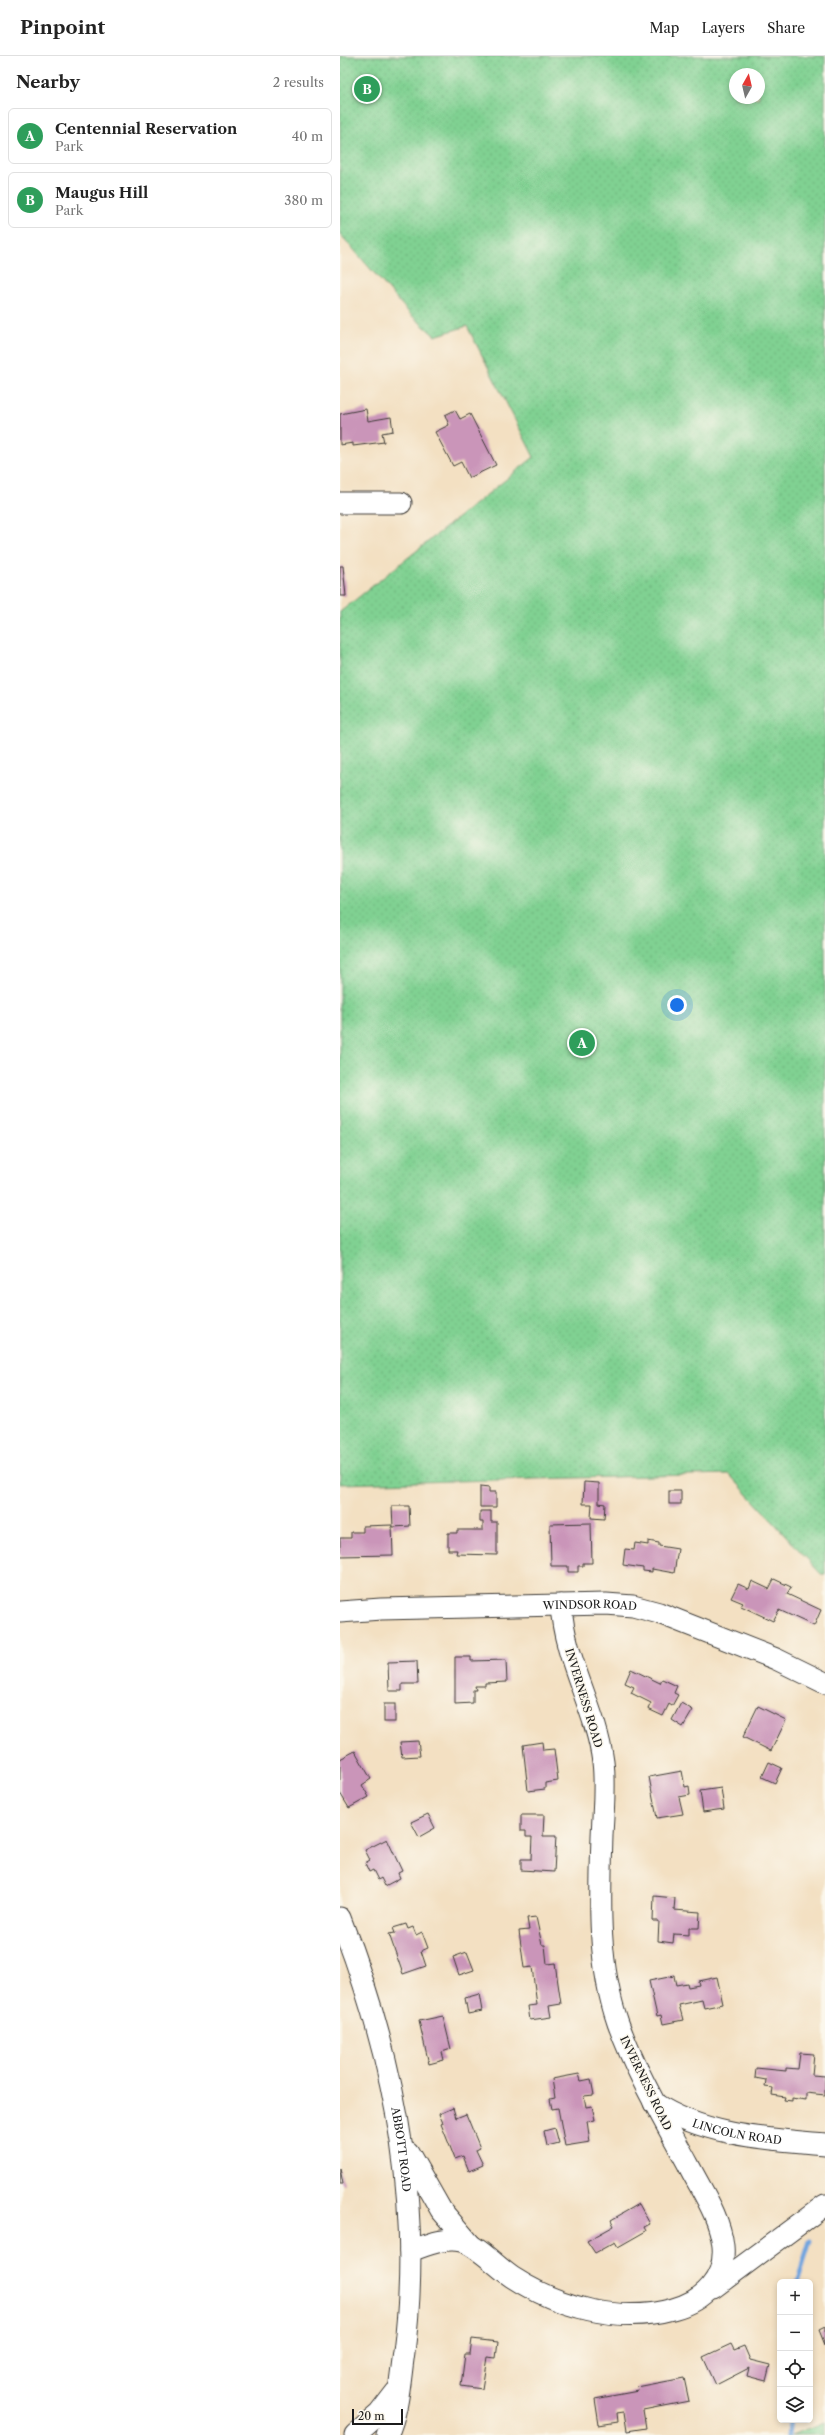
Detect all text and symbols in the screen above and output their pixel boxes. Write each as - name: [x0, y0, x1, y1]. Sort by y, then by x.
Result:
- text: Pinpoint: [20, 16, 105, 39]
- text: Map: [649, 19, 679, 37]
- text: Layers: [701, 19, 745, 37]
- text: Share: [767, 19, 805, 37]
- north arrow: [729, 68, 765, 104]
- text: Nearby: [16, 72, 80, 92]
- text: 2 results: [273, 74, 324, 90]
- pin: B: [354, 74, 380, 104]
- text: Centennial Reservation: [55, 119, 237, 138]
- text: A: [25, 128, 35, 144]
- text: 40 m: [292, 128, 323, 144]
- text: Park: [55, 138, 83, 154]
- text: Maugus Hill: [55, 183, 148, 202]
- text: B: [25, 192, 35, 208]
- text: 380 m: [284, 192, 323, 208]
- text: Park: [55, 202, 83, 218]
- your location: [667, 995, 687, 1015]
- pin: A: [569, 1028, 595, 1058]
- street label: WINDSOR ROAD: [542, 1597, 637, 1613]
- street label: INVERNESS ROAD: [562, 1647, 606, 1750]
- street label: INVERNESS ROAD: [617, 2033, 675, 2133]
- street label: ABBOTT ROAD: [388, 2105, 414, 2193]
- street label: LINCOLN ROAD: [691, 2116, 783, 2147]
- map controls: [777, 2279, 813, 2423]
- button: +: [777, 2279, 813, 2315]
- button: −: [777, 2315, 813, 2351]
- button: locate: [777, 2351, 813, 2387]
- button: layers: [777, 2387, 813, 2423]
- scale bar: [352, 2407, 403, 2426]
- text: 20 m: [358, 2409, 384, 2423]

